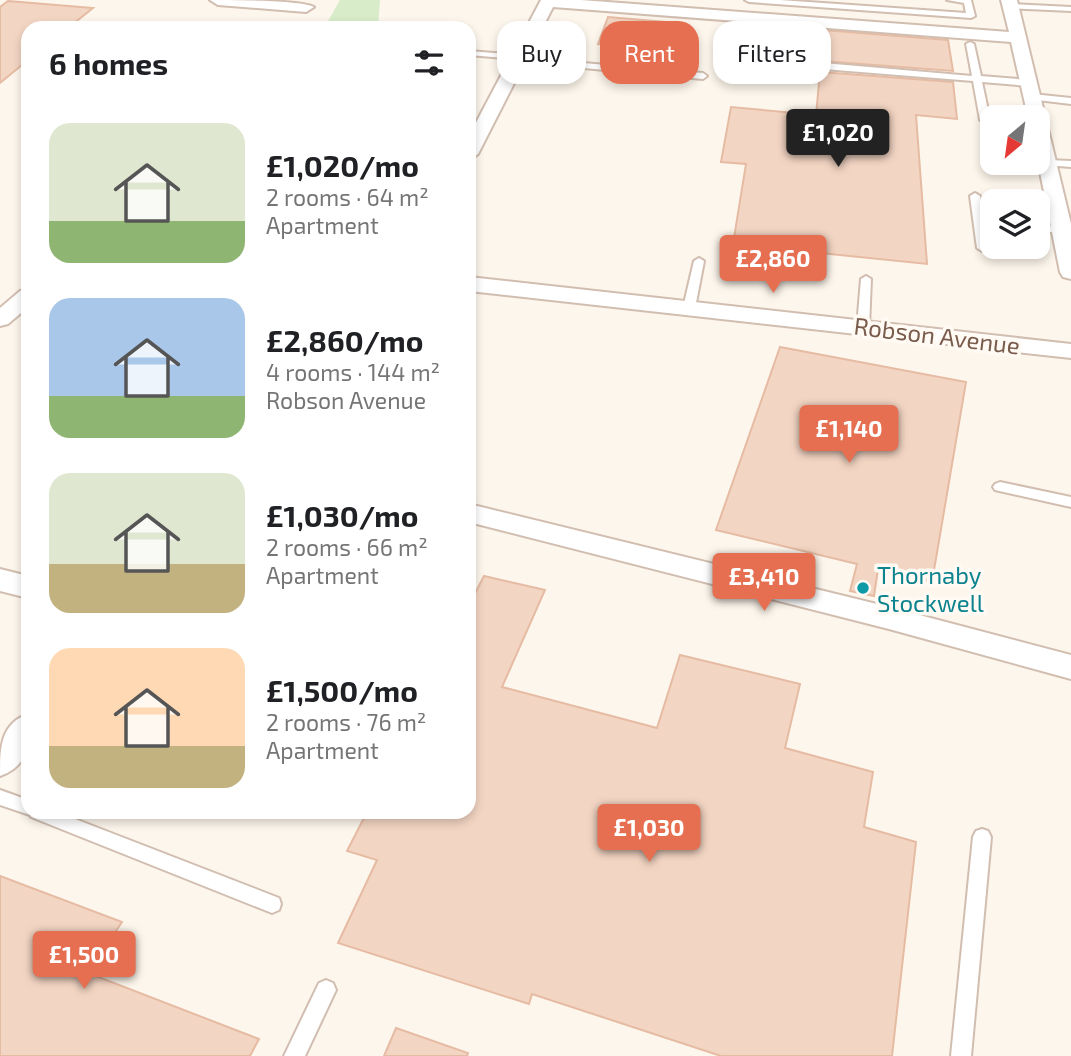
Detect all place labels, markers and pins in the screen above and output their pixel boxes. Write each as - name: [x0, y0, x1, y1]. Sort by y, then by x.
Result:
- pin: £1,020: [781, 110, 895, 169]
- pin: £2,860: [716, 236, 830, 295]
- pin: £1,140: [792, 406, 906, 465]
- pin: £3,410: [707, 554, 821, 613]
- place label: Thornaby Stockwell: [877, 560, 984, 617]
- marker: Thornaby Stockwell: [855, 580, 871, 596]
- pin: £1,030: [592, 804, 706, 864]
- pin: £1,500: [27, 932, 141, 991]

